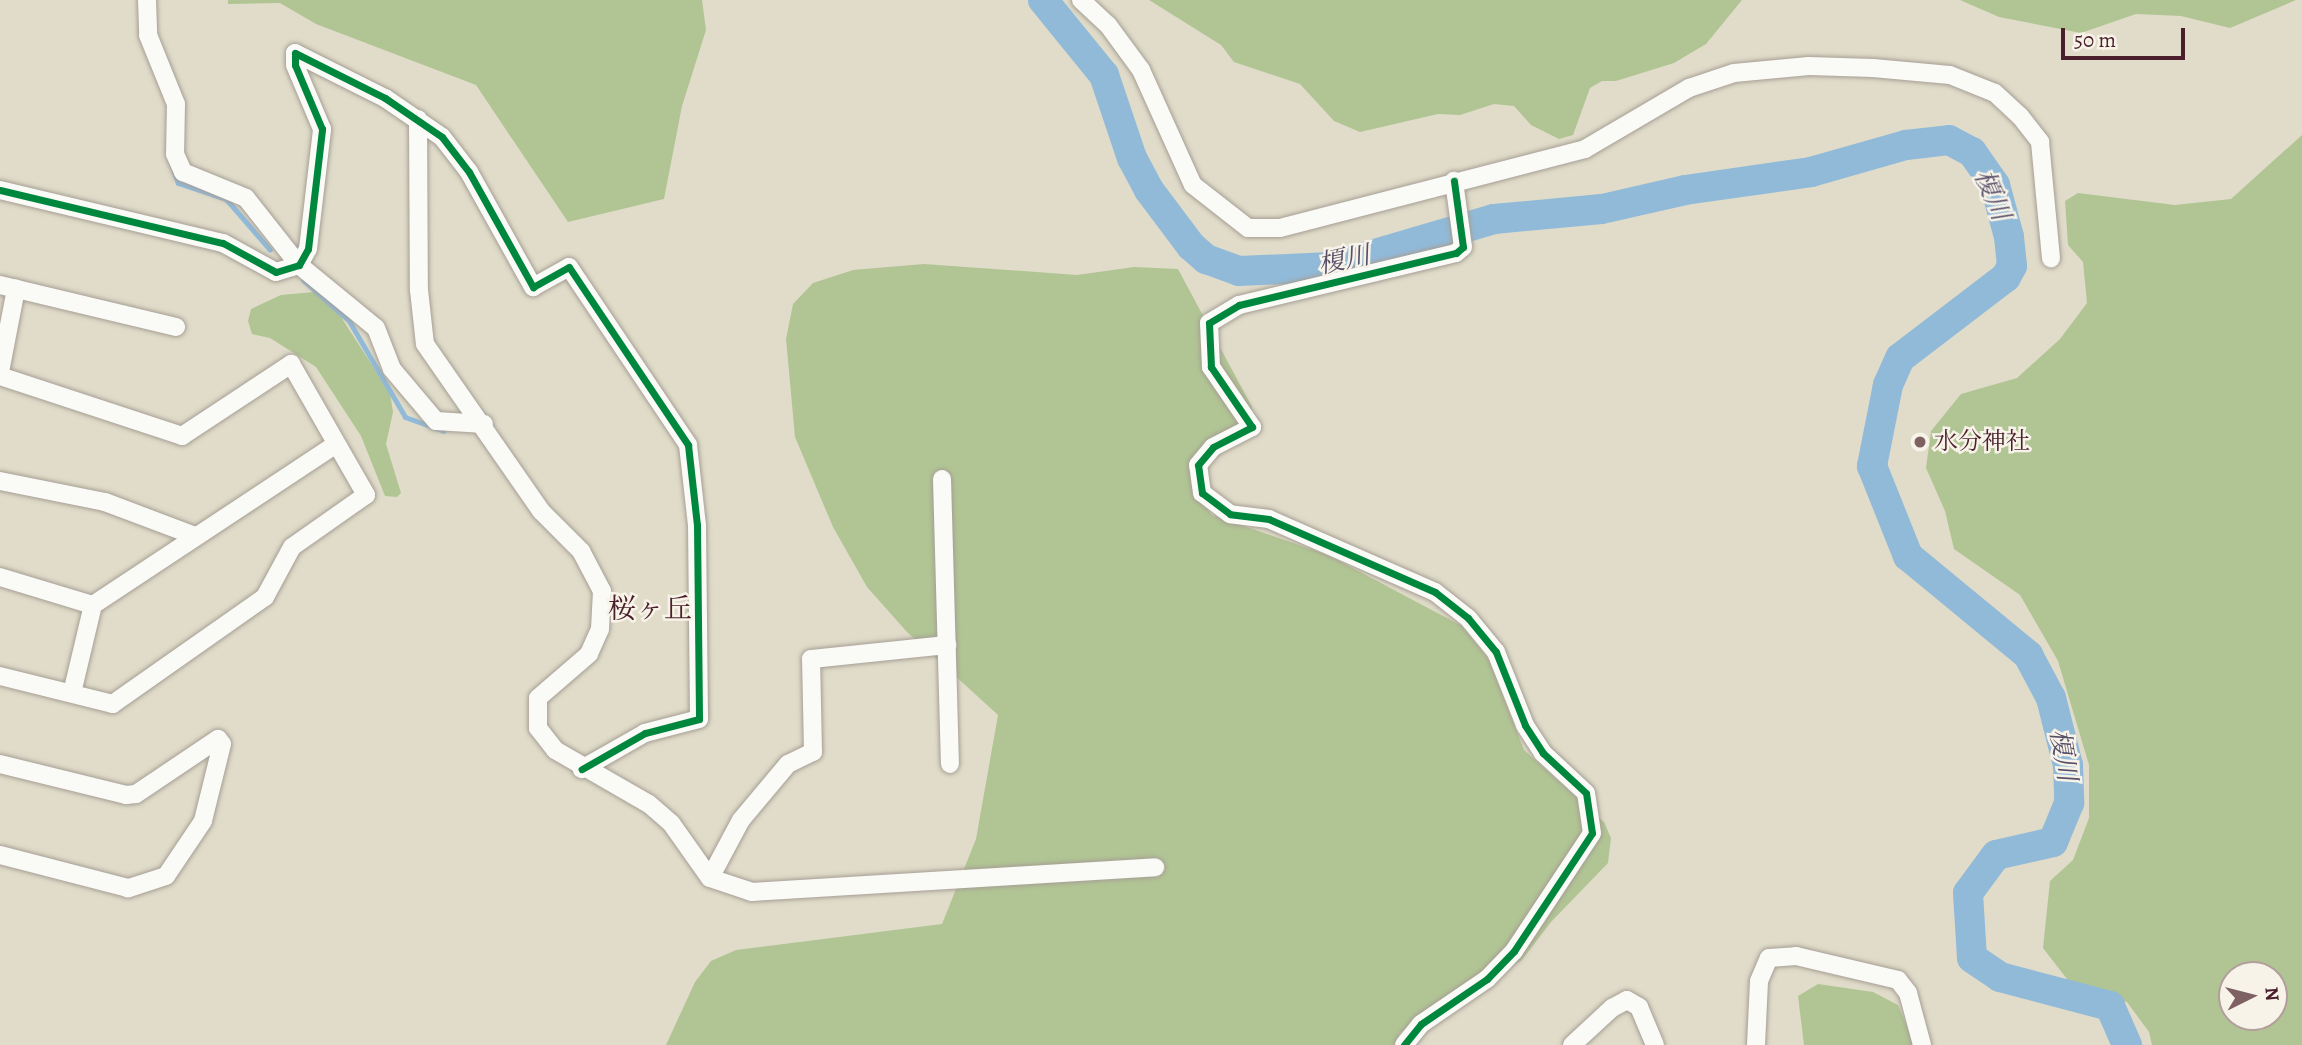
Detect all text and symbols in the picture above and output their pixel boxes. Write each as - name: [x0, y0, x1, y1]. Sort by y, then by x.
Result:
- scale bar: [2064, 14, 2188, 58]
- text: 50 m: [2074, 26, 2116, 54]
- water label: 榎川: [1967, 165, 2017, 225]
- water label: 榎川: [1315, 239, 1373, 281]
- place label: 水分神社: [1934, 428, 2030, 456]
- marker: 水分神社: [1912, 434, 1928, 450]
- district label: 桜ヶ丘: [608, 592, 692, 626]
- water label: 榎川: [2043, 727, 2083, 783]
- north arrow: [2218, 961, 2288, 1031]
- text: N: [2258, 986, 2286, 1002]

